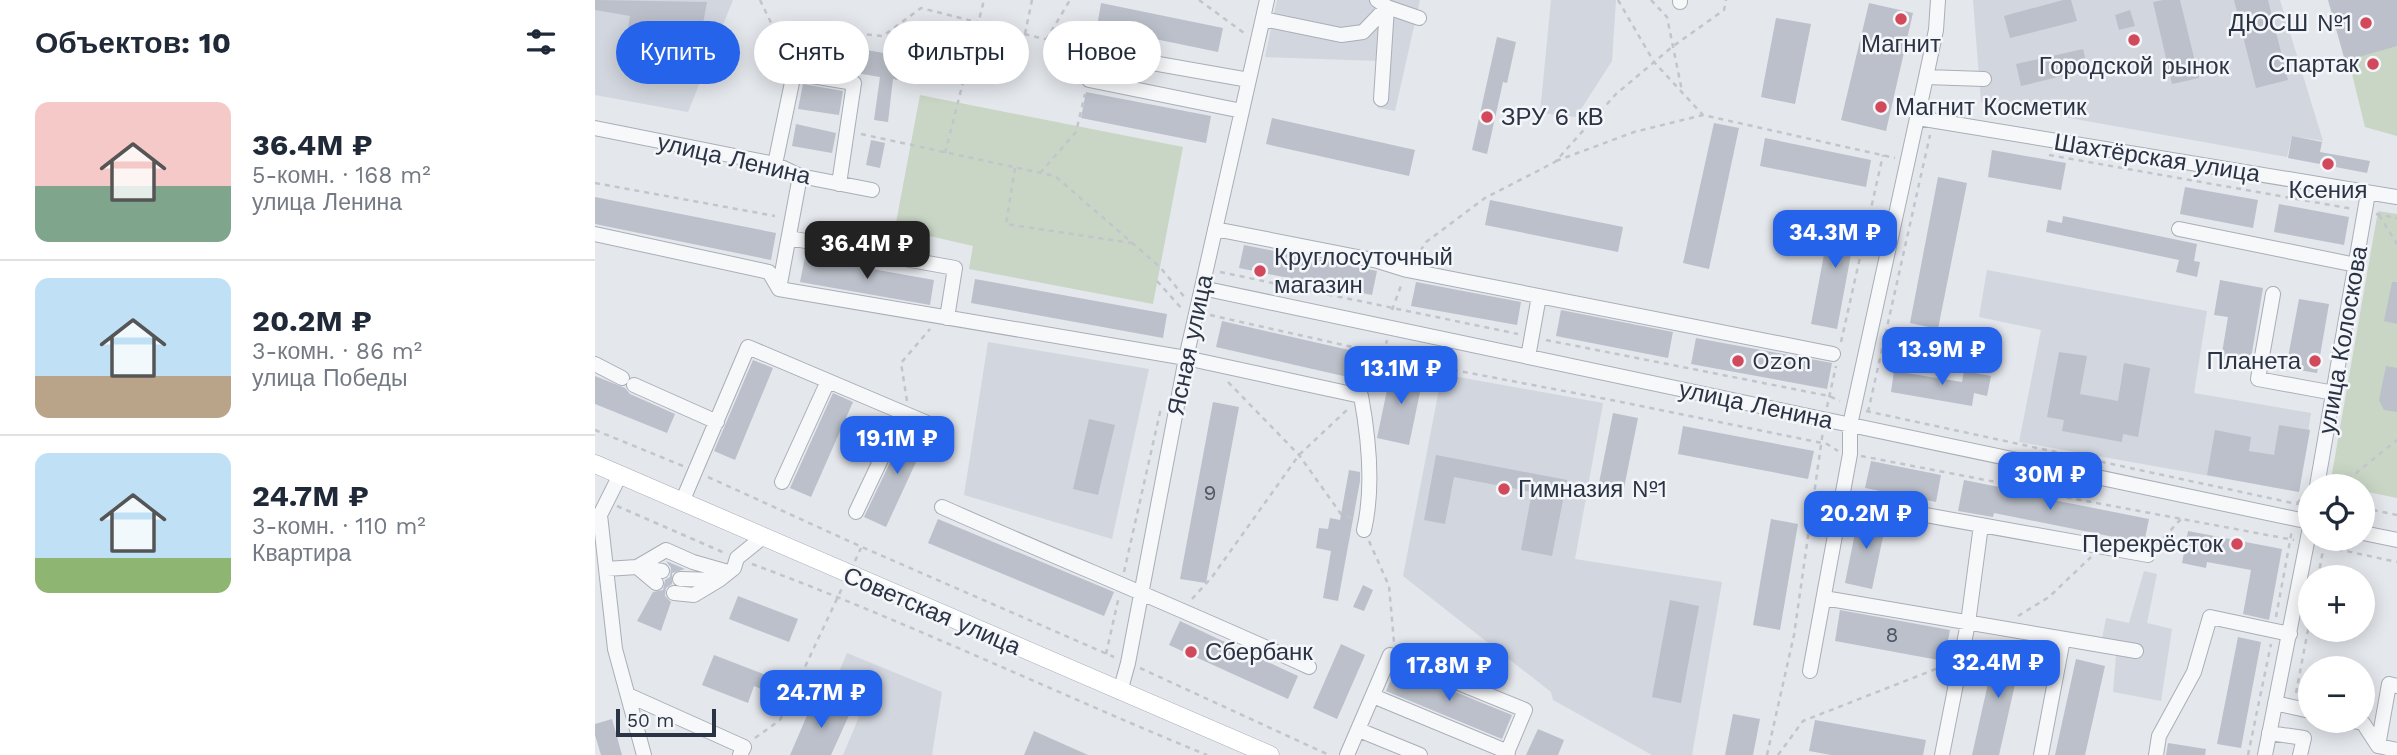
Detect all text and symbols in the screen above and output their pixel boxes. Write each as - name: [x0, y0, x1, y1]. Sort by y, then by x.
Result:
- place label: ДЮСШ №1: [2229, 9, 2352, 37]
- marker: Магнит: [1893, 11, 1909, 27]
- marker: ДЮСШ №1: [2358, 15, 2374, 31]
- chip: Купить: [616, 21, 740, 84]
- chip: Снять: [754, 21, 869, 84]
- chip: Фильтры: [883, 21, 1029, 84]
- chip: Новое: [1043, 21, 1161, 84]
- icon: filters: [522, 23, 560, 61]
- text: Объектов: 10: [35, 25, 231, 60]
- place label: Магнит: [1861, 30, 1941, 58]
- marker: Городской рынок: [2126, 32, 2142, 48]
- place label: Спартак: [2268, 50, 2359, 78]
- place label: Городской рынок: [2039, 52, 2230, 80]
- marker: Спартак: [2365, 56, 2381, 72]
- place label: Магнит Косметик: [1895, 93, 2087, 121]
- marker: Магнит Косметик: [1873, 99, 1889, 115]
- place label: ЗРУ 6 кВ: [1501, 103, 1604, 131]
- marker: ЗРУ 6 кВ: [1479, 109, 1495, 125]
- text: 36.4M ₽: [252, 127, 373, 162]
- street label: улица Ленина: [655, 128, 814, 190]
- street label: Шахтёрская улица: [2052, 128, 2263, 188]
- icon: home: [91, 130, 175, 214]
- marker: Ксения: [2320, 156, 2336, 172]
- text: 5-комн. · 168 m²: [252, 162, 431, 189]
- place label: Ксения: [2289, 176, 2367, 204]
- text: улица Ленина: [252, 189, 402, 216]
- pin: 34.3M ₽: [1770, 210, 1900, 270]
- text: 34.3M ₽: [1789, 219, 1881, 246]
- pin: 36.4M ₽: [802, 222, 932, 281]
- text: 36.4M ₽: [821, 230, 913, 257]
- place label: Круглосуточный магазин: [1274, 243, 1453, 299]
- street label: улица Колоскова: [2313, 243, 2373, 436]
- marker: Круглосуточный магазин: [1252, 263, 1268, 279]
- street label: Ясная улица: [1161, 271, 1219, 418]
- text: 20.2M ₽: [252, 303, 372, 338]
- icon: home: [91, 306, 175, 390]
- pin: 13.9M ₽: [1877, 328, 2007, 387]
- text: 13.9M ₽: [1898, 336, 1986, 363]
- text: 3-комн. · 86 m²: [252, 338, 422, 365]
- pin: 13.1M ₽: [1336, 346, 1466, 406]
- place label: Ozon: [1752, 347, 1812, 375]
- place label: Планета: [2207, 347, 2302, 375]
- marker: Ozon: [1730, 353, 1746, 369]
- marker: Планета: [2307, 353, 2323, 369]
- text: 13.1M ₽: [1360, 355, 1442, 382]
- text: улица Победы: [252, 365, 408, 392]
- street label: улица Ленина: [1677, 375, 1836, 435]
- pin: 19.1M ₽: [832, 416, 962, 476]
- text: 19.1M ₽: [856, 425, 938, 452]
- pin: 30M ₽: [2001, 452, 2099, 512]
- text: 30M ₽: [2014, 461, 2086, 488]
- map controls: [2298, 474, 2375, 733]
- button: locate: [2298, 474, 2375, 551]
- place label: Гимназия №1: [1518, 475, 1667, 503]
- text: 24.7M ₽: [252, 478, 369, 513]
- house number: 9: [1204, 480, 1216, 505]
- icon: home: [91, 481, 175, 565]
- marker: Гимназия №1: [1496, 481, 1512, 497]
- pin: 20.2M ₽: [1801, 491, 1931, 551]
- text: 20.2M ₽: [1820, 500, 1912, 527]
- text: 3-комн. · 110 m²: [252, 513, 426, 540]
- place label: Перекрёсток: [2082, 530, 2223, 558]
- marker: Перекрёсток: [2229, 536, 2245, 552]
- text: Квартира: [252, 540, 351, 567]
- street label: Советская улица: [839, 561, 1026, 661]
- button: +: [2298, 565, 2375, 642]
- house number: 8: [1886, 622, 1898, 647]
- place label: Сбербанк: [1205, 638, 1313, 666]
- pin: 32.4M ₽: [1933, 640, 2063, 700]
- marker: Сбербанк: [1183, 644, 1199, 660]
- pin: 17.8M ₽: [1384, 644, 1514, 703]
- text: 32.4M ₽: [1952, 649, 2044, 676]
- text: 17.8M ₽: [1406, 652, 1492, 679]
- button: −: [2298, 656, 2375, 733]
- pin: 24.7M ₽: [756, 670, 886, 730]
- text: 24.7M ₽: [776, 679, 866, 706]
- scale bar: [616, 706, 716, 738]
- text: 50 m: [627, 709, 674, 732]

